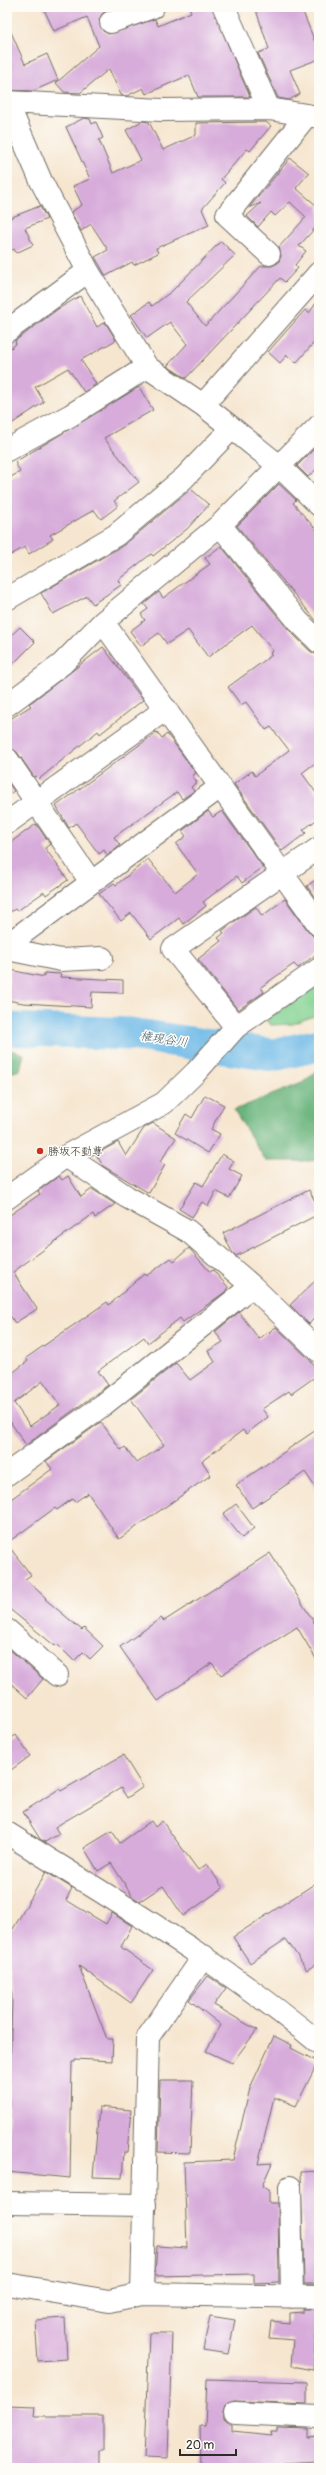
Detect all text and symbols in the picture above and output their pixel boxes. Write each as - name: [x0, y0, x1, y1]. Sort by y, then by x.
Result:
- water label: 権現谷川: [139, 1029, 189, 1050]
- place label: 勝坂不動尊: [48, 1145, 103, 1158]
- marker: 勝坂不動尊: [35, 1146, 45, 1156]
- scale bar: [180, 2431, 236, 2457]
- text: 20 m: [186, 2438, 215, 2453]

